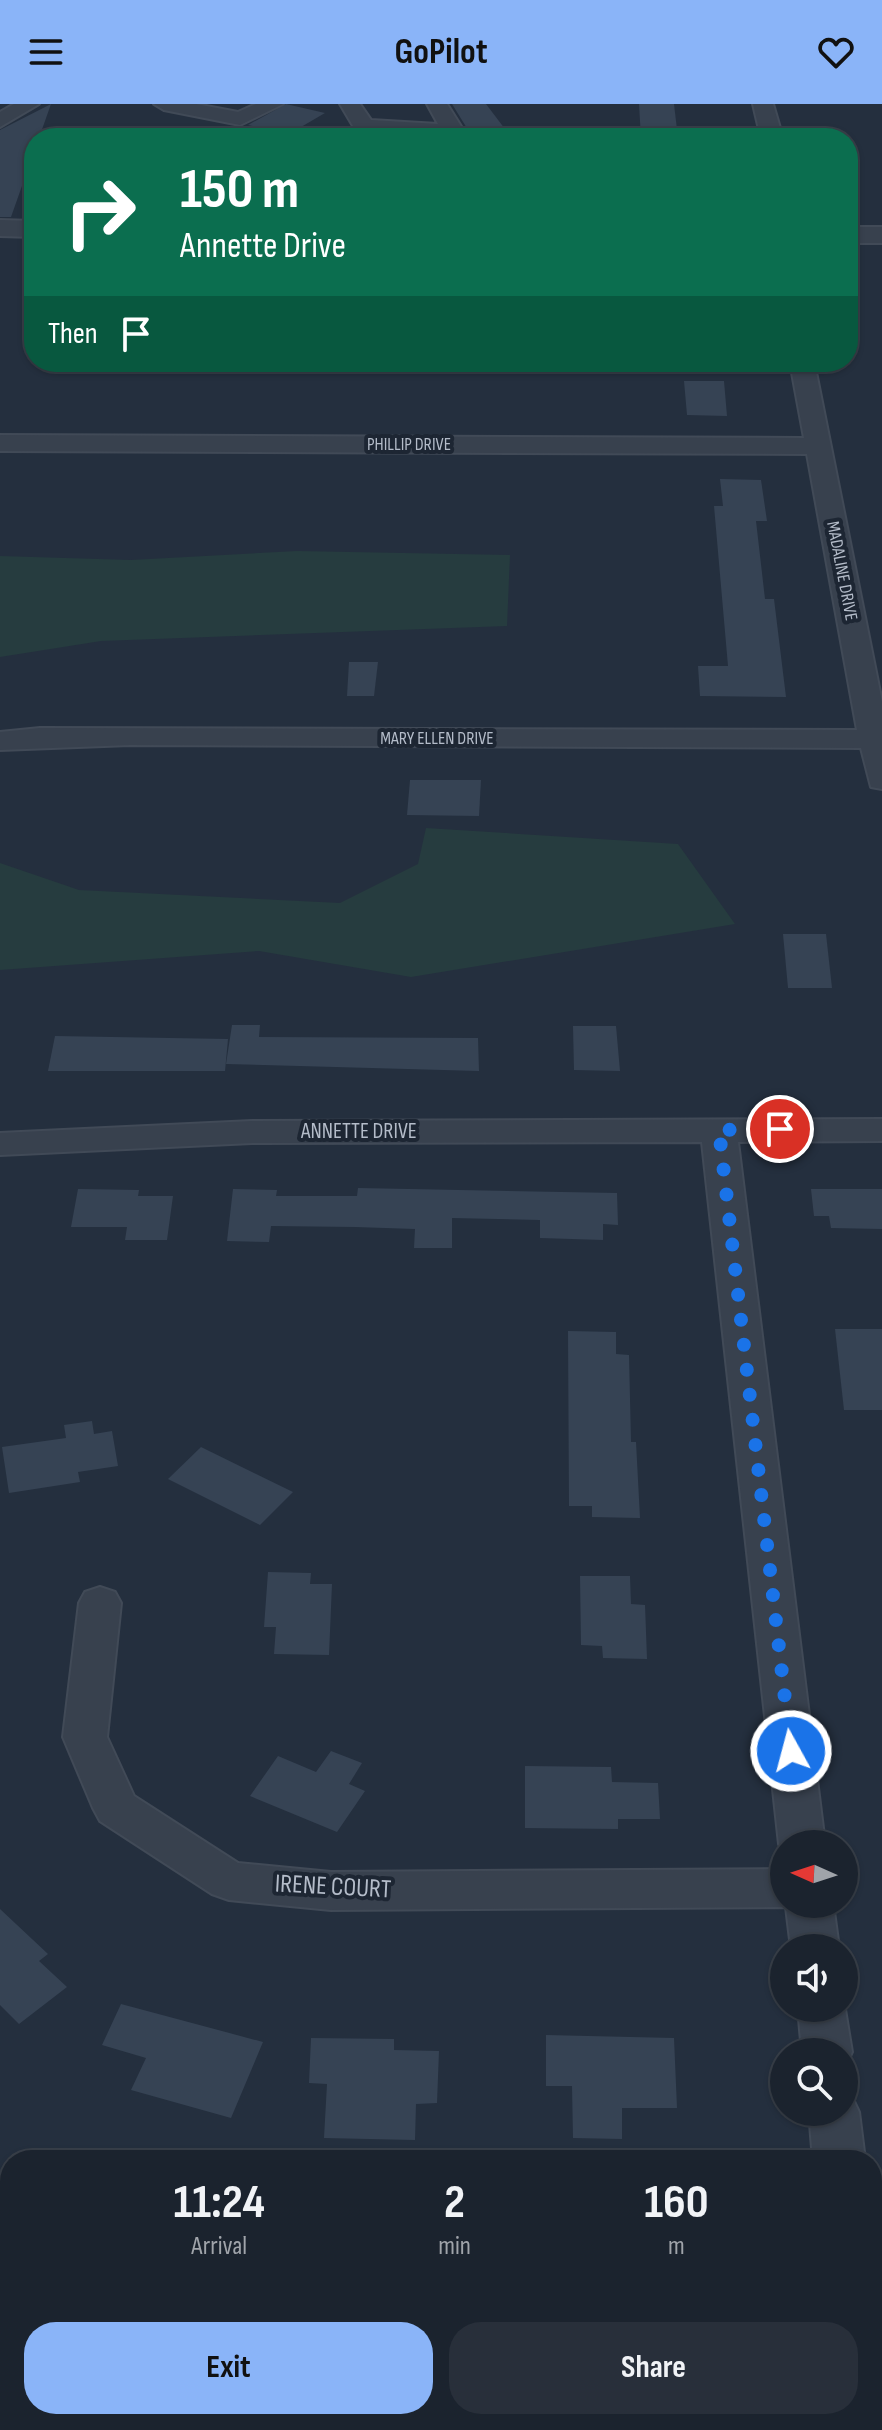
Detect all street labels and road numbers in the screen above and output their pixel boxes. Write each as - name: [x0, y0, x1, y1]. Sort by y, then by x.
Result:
- street label: PHILLIP DRIVE: [367, 434, 451, 455]
- street label: MADALINE DRIVE: [822, 520, 862, 622]
- street label: MARY ELLEN DRIVE: [380, 728, 494, 749]
- street label: ANNETTE DRIVE: [300, 1118, 417, 1145]
- street label: IRENE COURT: [274, 1868, 392, 1906]

